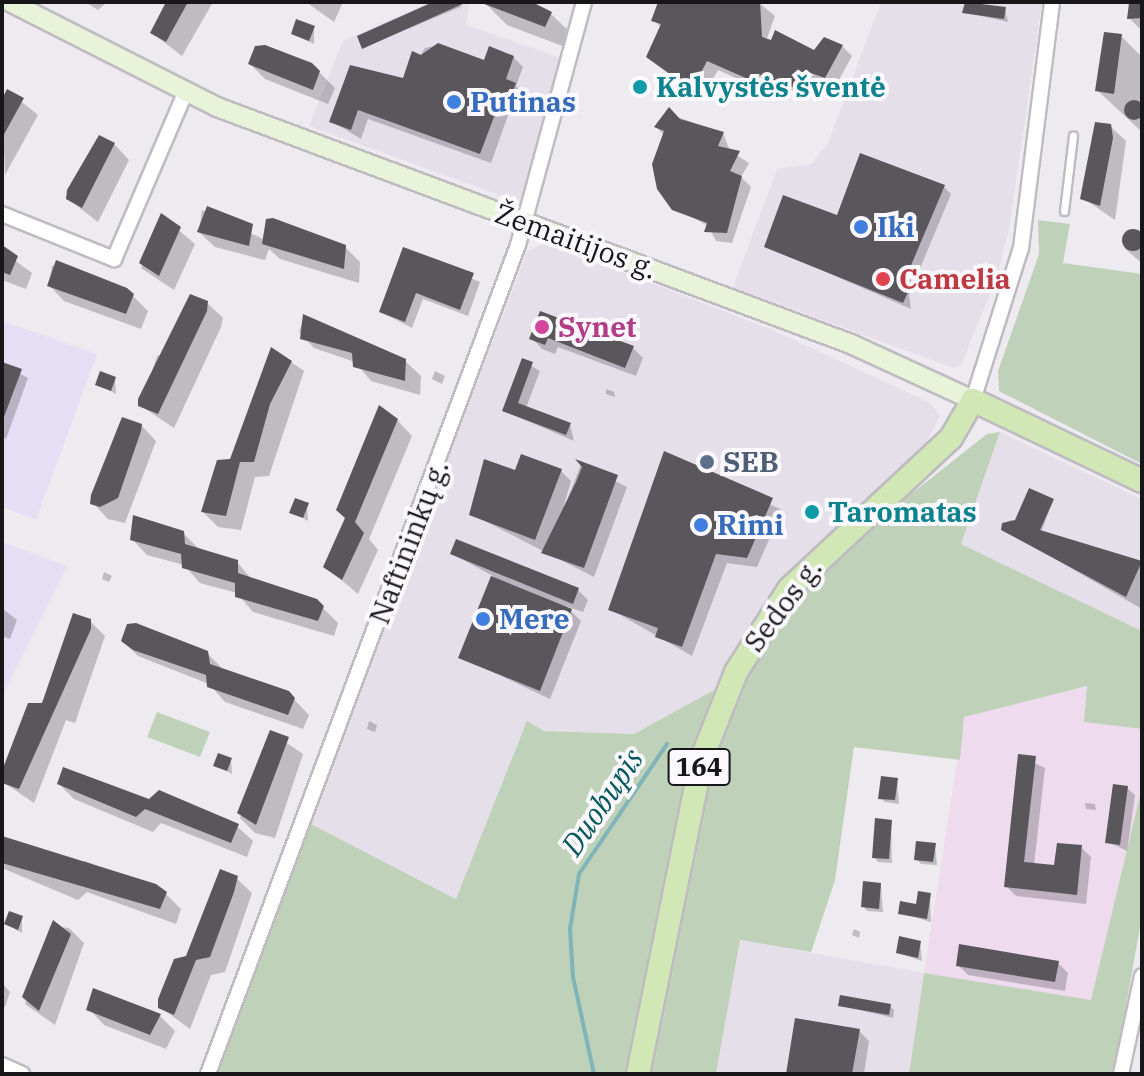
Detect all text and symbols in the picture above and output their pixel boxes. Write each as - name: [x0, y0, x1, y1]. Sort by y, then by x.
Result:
- place label: Kalvystės šventė: [656, 70, 886, 104]
- marker: Kalvystės šventė: [631, 78, 649, 96]
- place label: Putinas: [470, 85, 576, 119]
- marker: Putinas: [445, 93, 463, 111]
- street label: Žemaitijos g.: [491, 196, 661, 286]
- place label: Iki: [877, 210, 915, 244]
- marker: Iki: [852, 218, 870, 236]
- place label: Camelia: [899, 262, 1011, 296]
- marker: Camelia: [874, 270, 892, 288]
- place label: Synet: [558, 310, 636, 344]
- marker: Synet: [533, 318, 551, 336]
- place label: SEB: [723, 445, 779, 479]
- marker: SEB: [698, 453, 716, 471]
- street label: Naftininkų g.: [362, 455, 456, 629]
- place label: Taromatas: [828, 495, 977, 529]
- marker: Taromatas: [803, 503, 821, 521]
- place label: Rimi: [717, 508, 784, 542]
- marker: Rimi: [692, 516, 710, 534]
- street label: Sedos g.: [737, 552, 829, 658]
- place label: Mere: [499, 602, 570, 636]
- marker: Mere: [474, 610, 492, 628]
- water label: Duobupis: [553, 742, 651, 862]
- road number: 164: [667, 745, 731, 789]

